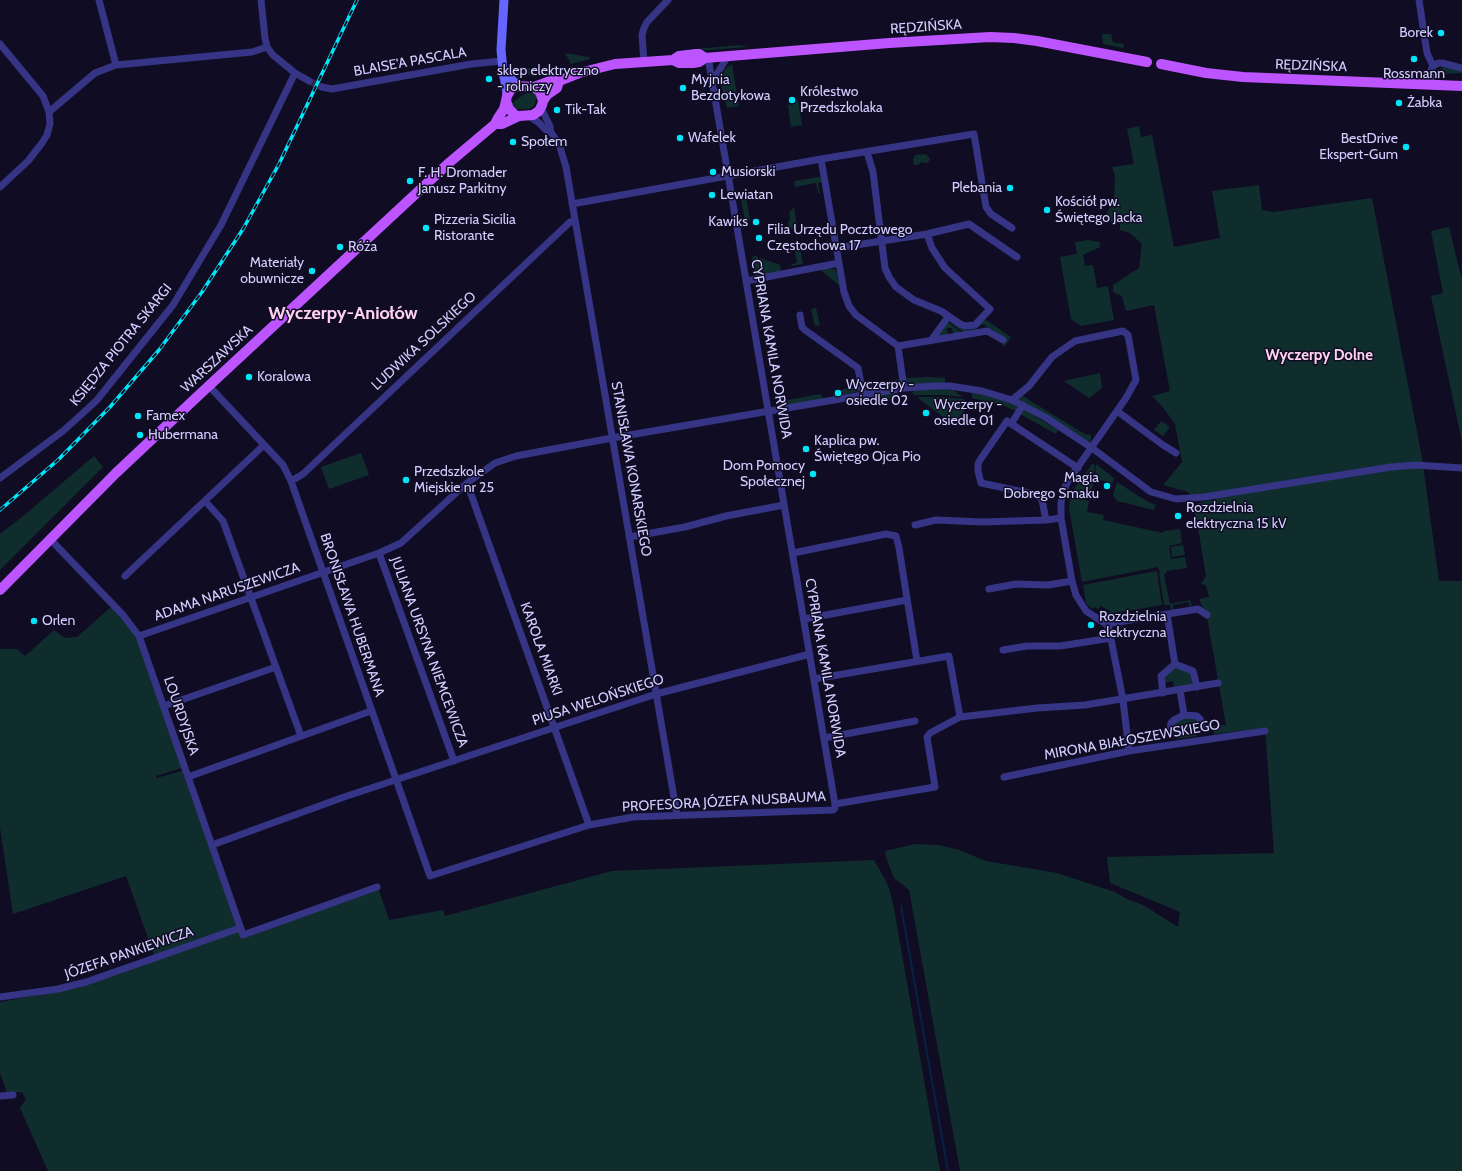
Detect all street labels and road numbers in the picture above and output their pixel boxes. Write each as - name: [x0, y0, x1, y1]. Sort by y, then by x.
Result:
- street label: RĘDZIŃSKA: [890, 16, 962, 38]
- street label: BLAISE'A PASCALA: [352, 44, 468, 80]
- street label: RĘDZIŃSKA: [1275, 56, 1347, 76]
- street label: CYPRIANA KAMILA NORWIDA: [747, 258, 795, 440]
- street label: KSIĘDZA PIOTRA SKARGI: [66, 280, 176, 410]
- street label: LUDWIKA SOLSKIEGO: [368, 288, 480, 394]
- street label: WARSZAWSKA: [178, 322, 256, 396]
- street label: STANISŁAWA KONARSKIEGO: [607, 380, 655, 558]
- street label: BRONISŁAWA HUBERMANA: [316, 531, 388, 699]
- street label: JULIANA URSYNA NIEMCEWICZA: [387, 554, 471, 750]
- street label: ADAMA NARUSZEWICZA: [152, 559, 302, 625]
- street label: CYPRIANA KAMILA NORWIDA: [801, 577, 849, 759]
- street label: KAROLA MIARKI: [516, 600, 566, 698]
- street label: PIUSA WELOŃSKIEGO: [530, 671, 666, 729]
- street label: LOURDYJSKA: [160, 674, 202, 758]
- street label: MIRONA BIAŁOSZEWSKIEGO: [1043, 716, 1221, 764]
- street label: PROFESORA JÓZEFA NUSBAUMA: [622, 788, 826, 816]
- street label: JÓZEFA PANKIEWICZA: [63, 923, 195, 983]

